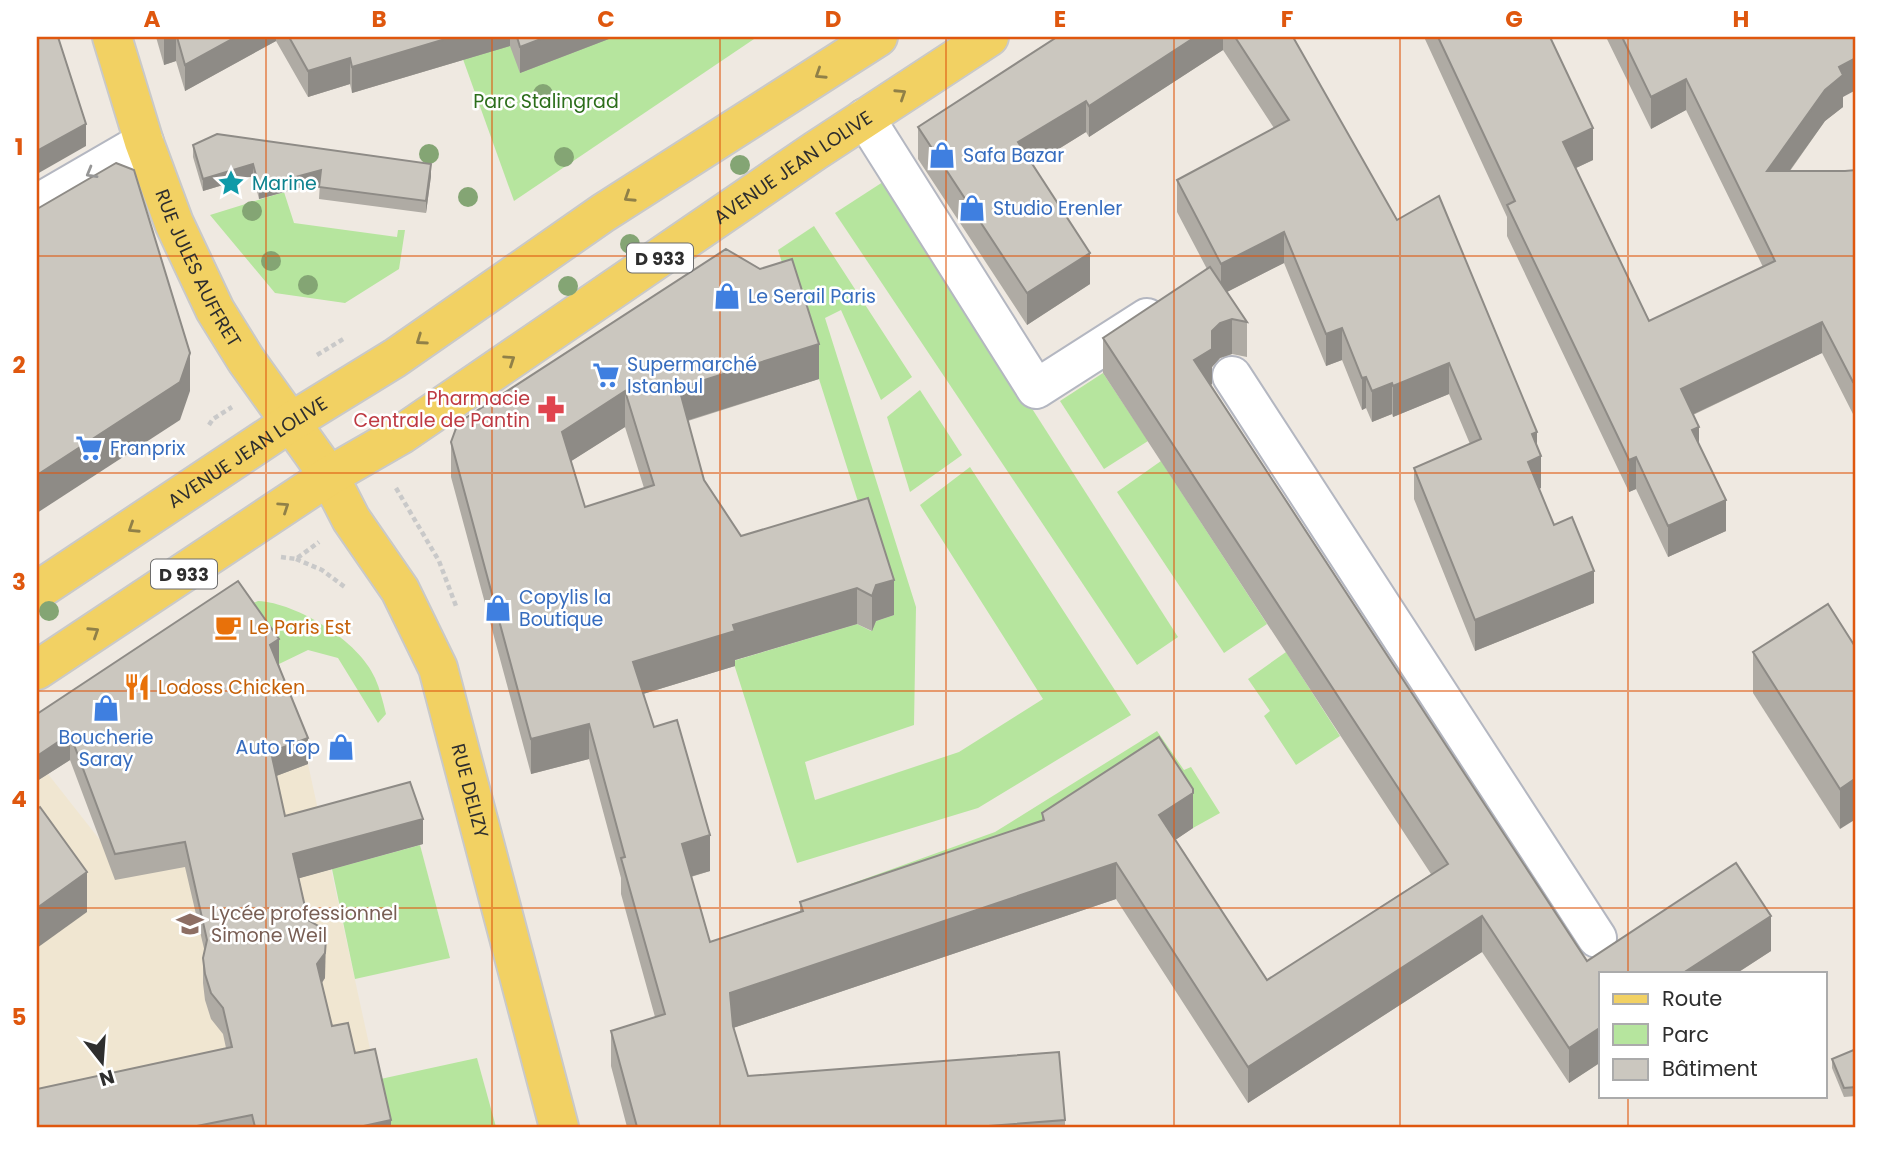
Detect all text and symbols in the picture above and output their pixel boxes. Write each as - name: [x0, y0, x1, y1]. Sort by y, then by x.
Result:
- text: A: [144, 3, 161, 35]
- text: B: [371, 3, 387, 35]
- text: C: [597, 3, 615, 35]
- text: D: [825, 3, 841, 35]
- text: E: [1054, 3, 1066, 35]
- text: F: [1281, 3, 1293, 35]
- text: G: [1505, 3, 1523, 35]
- text: H: [1733, 3, 1749, 35]
- one-way arrow: [815, 65, 828, 78]
- park label: Parc Stalingrad: [473, 88, 619, 115]
- one-way arrow: [893, 90, 906, 103]
- street label: AVENUE JEAN LOLIVE: [708, 104, 877, 230]
- text: 1: [15, 131, 23, 163]
- shop icon: Safa Bazar: [927, 140, 957, 170]
- place label: Safa Bazar: [963, 142, 1064, 169]
- one-way arrow: [85, 165, 98, 178]
- place icon: Marine: [216, 168, 246, 198]
- place label: Marine: [252, 170, 317, 197]
- street label: RUE JULES AUFFRET: [149, 185, 248, 352]
- one-way arrow: [623, 188, 636, 201]
- shop icon: Studio Erenler: [957, 193, 987, 223]
- place label: Studio Erenler: [993, 195, 1122, 222]
- road number: D 933: [627, 244, 693, 272]
- shop icon: Le Serail Paris: [712, 281, 742, 311]
- place label: Le Serail Paris: [748, 283, 876, 310]
- one-way arrow: [416, 332, 429, 345]
- text: 2: [12, 349, 26, 381]
- place label: Supermarché Istanbul: [627, 351, 757, 400]
- one-way arrow: [502, 356, 515, 368]
- supermarket icon: Supermarché Istanbul: [591, 360, 621, 390]
- place label: Pharmacie Centrale de Pantin: [354, 385, 530, 434]
- street label: AVENUE JEAN LOLIVE: [162, 390, 332, 514]
- pharmacy icon: Pharmacie Centrale de Pantin: [536, 394, 566, 424]
- supermarket icon: Franprix: [74, 433, 104, 463]
- place label: Franprix: [110, 435, 185, 462]
- one-way arrow: [276, 502, 289, 515]
- one-way arrow: [127, 519, 140, 532]
- road number: D 933: [151, 560, 217, 588]
- text: 3: [12, 566, 26, 598]
- place label: Copylis la Boutique: [519, 584, 611, 633]
- shop icon: Copylis la Boutique: [483, 593, 513, 623]
- cafe icon: Le Paris Est: [213, 612, 243, 642]
- place label: Le Paris Est: [249, 614, 351, 641]
- one-way arrow: [86, 628, 99, 641]
- restaurant icon: Lodoss Chicken: [122, 672, 152, 702]
- place label: Lodoss Chicken: [158, 674, 305, 701]
- shop icon: Boucherie Saray: [91, 693, 121, 723]
- place label: Boucherie Saray: [59, 724, 153, 773]
- shop icon: Auto Top: [326, 732, 356, 762]
- place label: Auto Top: [236, 734, 320, 761]
- street label: RUE DELIZY: [445, 740, 496, 841]
- text: 4: [11, 783, 27, 815]
- place label: Lycée professionnel Simone Weil: [211, 900, 398, 949]
- school or university icon: Lycée professionnel Simone Weil: [175, 909, 205, 939]
- legend: [1599, 972, 1826, 1098]
- text: Route: [1662, 984, 1722, 1013]
- text: 5: [12, 1001, 26, 1033]
- text: Parc: [1662, 1020, 1709, 1049]
- north arrow: [66, 1028, 136, 1098]
- text: Bâtiment: [1662, 1054, 1758, 1083]
- text: N: [96, 1063, 118, 1093]

